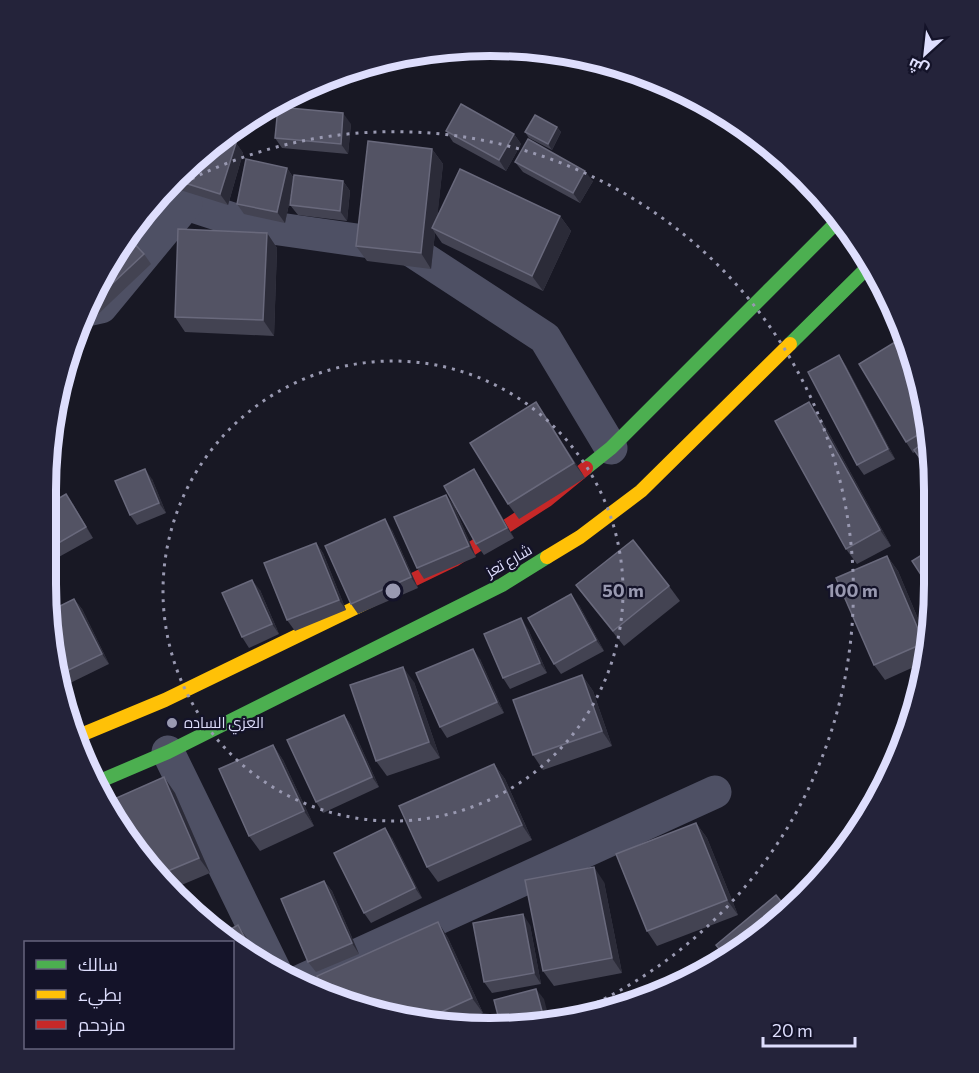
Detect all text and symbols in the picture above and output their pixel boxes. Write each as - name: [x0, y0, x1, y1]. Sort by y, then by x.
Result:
- north arrow: [895, 24, 955, 84]
- text: ش: [905, 54, 932, 81]
- street label: شارع تعز: [481, 540, 536, 584]
- text: 50 m: [602, 579, 644, 601]
- text: 100 m: [826, 579, 878, 601]
- centre of rings: [383, 581, 403, 601]
- place label: العزي الساده: [184, 713, 264, 735]
- marker: العزي الساده: [165, 716, 179, 730]
- legend: [24, 941, 234, 1049]
- text: سالك: [78, 953, 118, 975]
- text: بطيء: [78, 983, 122, 1009]
- scale bar: [763, 1010, 854, 1048]
- text: مزدحم: [78, 1013, 126, 1037]
- text: 20 m: [772, 1019, 813, 1041]

